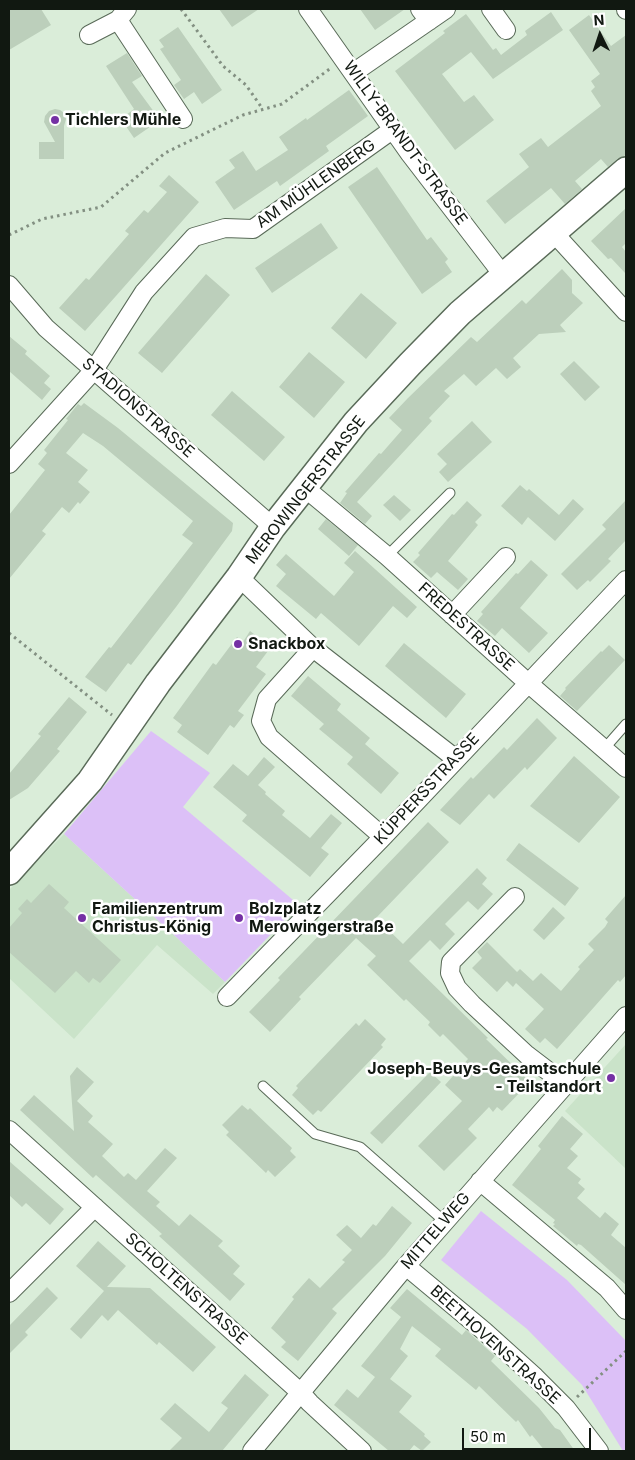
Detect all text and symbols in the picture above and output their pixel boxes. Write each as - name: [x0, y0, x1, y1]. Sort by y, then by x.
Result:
- north arrow: [575, 10, 625, 60]
- text: N: [593, 11, 605, 28]
- street label: WILLY-BRANDT-STRASSE: [339, 57, 471, 229]
- place label: Tichlers Mühle: [65, 110, 181, 130]
- marker: Tichlers Mühle: [49, 114, 61, 126]
- street label: AM MÜHLENBERG: [253, 136, 379, 232]
- street label: STADIONSTRASSE: [78, 354, 198, 462]
- street label: MEROWINGERSTRASSE: [242, 412, 370, 568]
- street label: FREDESTRASSE: [414, 579, 518, 675]
- place label: Snackbox: [248, 634, 325, 654]
- marker: Snackbox: [232, 638, 244, 650]
- street label: KÜPPERSSTRASSE: [370, 729, 484, 849]
- place label: Familienzentrum Christus-König: [92, 899, 223, 937]
- place label: Bolzplatz Merowingerstraße: [249, 899, 394, 937]
- marker: Familienzentrum Christus-König: [76, 912, 88, 924]
- marker: Bolzplatz Merowingerstraße: [233, 912, 245, 924]
- place label: Joseph-Beuys-Gesamtschule - Teilstandort: [367, 1059, 601, 1097]
- marker: Joseph-Beuys-Gesamtschule - Teilstandort: [605, 1072, 617, 1084]
- street label: MITTELWEG: [397, 1189, 475, 1273]
- street label: SCHOLTENSTRASSE: [121, 1229, 251, 1349]
- street label: BEETHOVENSTRASSE: [426, 1282, 564, 1408]
- scale bar: [465, 1418, 594, 1450]
- text: 50 m: [470, 1427, 506, 1446]

